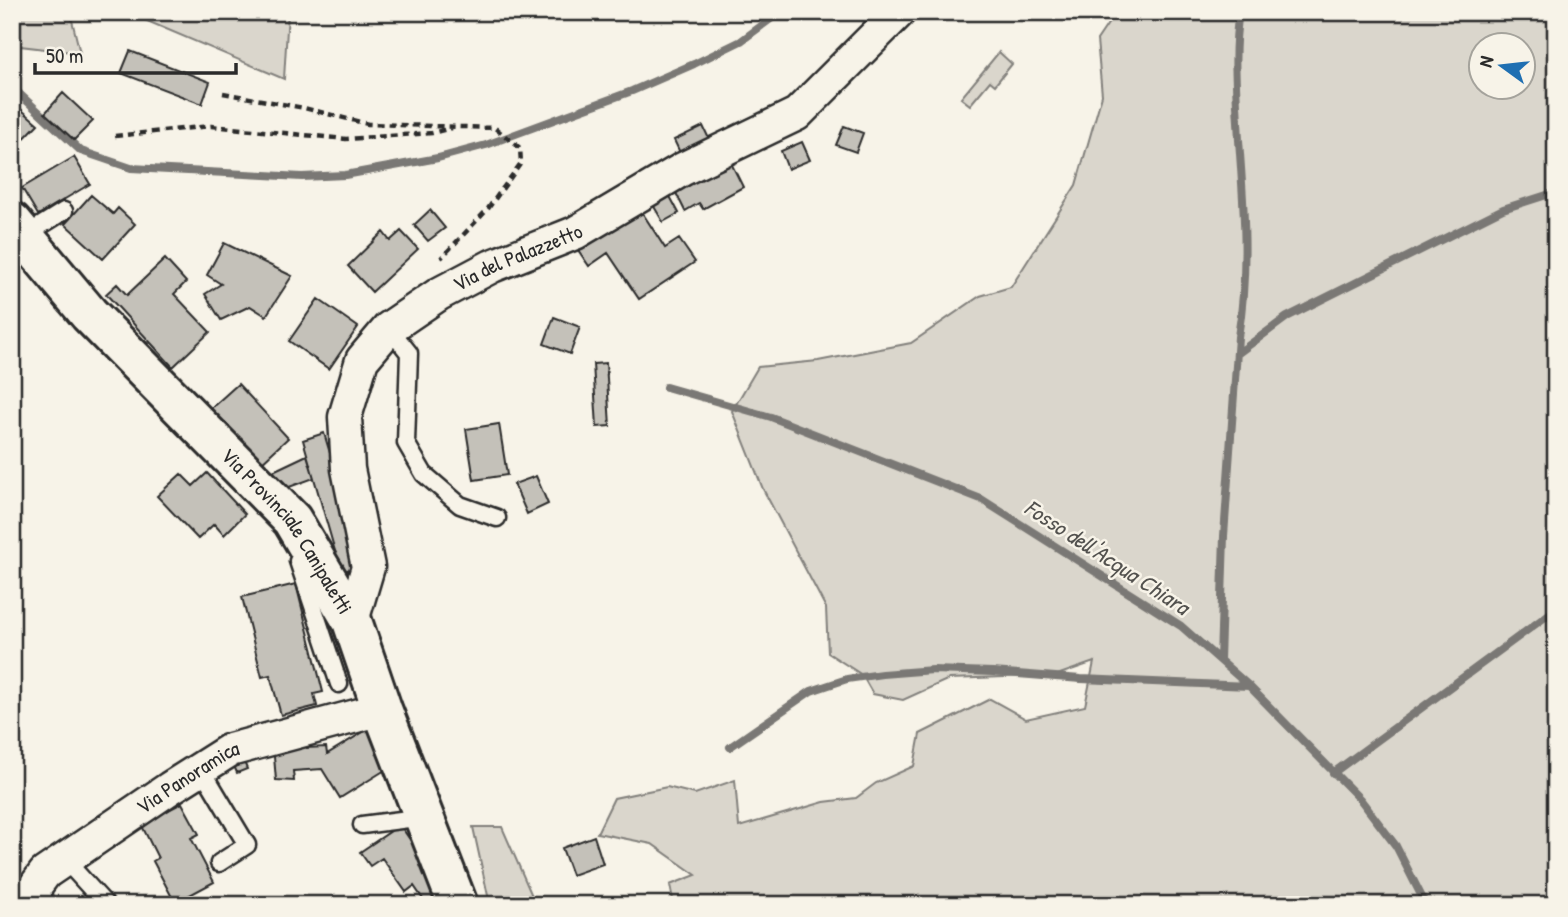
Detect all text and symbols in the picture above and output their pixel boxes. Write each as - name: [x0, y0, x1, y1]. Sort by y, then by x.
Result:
- scale bar: [35, 32, 236, 76]
- north arrow: [1466, 32, 1536, 102]
- text: 50 m: [46, 41, 83, 70]
- text: N: [1472, 53, 1499, 70]
- street label: Via del Palazzetto: [448, 217, 588, 298]
- street label: Via Provinciale Canipaletti: [215, 441, 360, 619]
- water label: Fosso dell'Acqua Chiara: [1018, 492, 1197, 623]
- street label: Via Panoramica: [130, 733, 242, 821]

